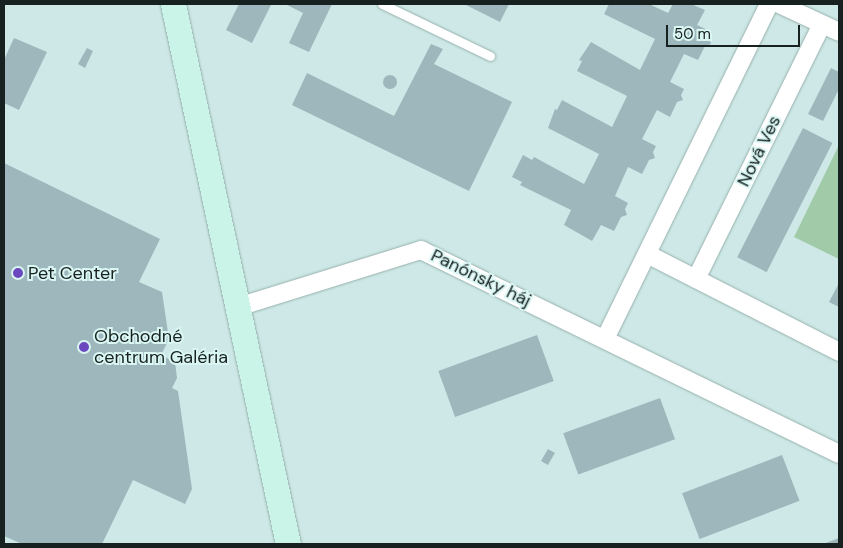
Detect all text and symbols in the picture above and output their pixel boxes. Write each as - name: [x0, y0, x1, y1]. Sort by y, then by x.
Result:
- scale bar: [668, 15, 802, 47]
- text: 50 m: [674, 24, 711, 44]
- street label: Nová Ves: [733, 112, 785, 190]
- street label: Panónsky háj: [427, 244, 535, 312]
- place label: Pet Center: [28, 262, 117, 284]
- marker: Pet Center: [12, 267, 24, 279]
- place label: Obchodné centrum Galéria: [94, 326, 228, 368]
- marker: Obchodné centrum Galéria: [78, 341, 90, 353]

